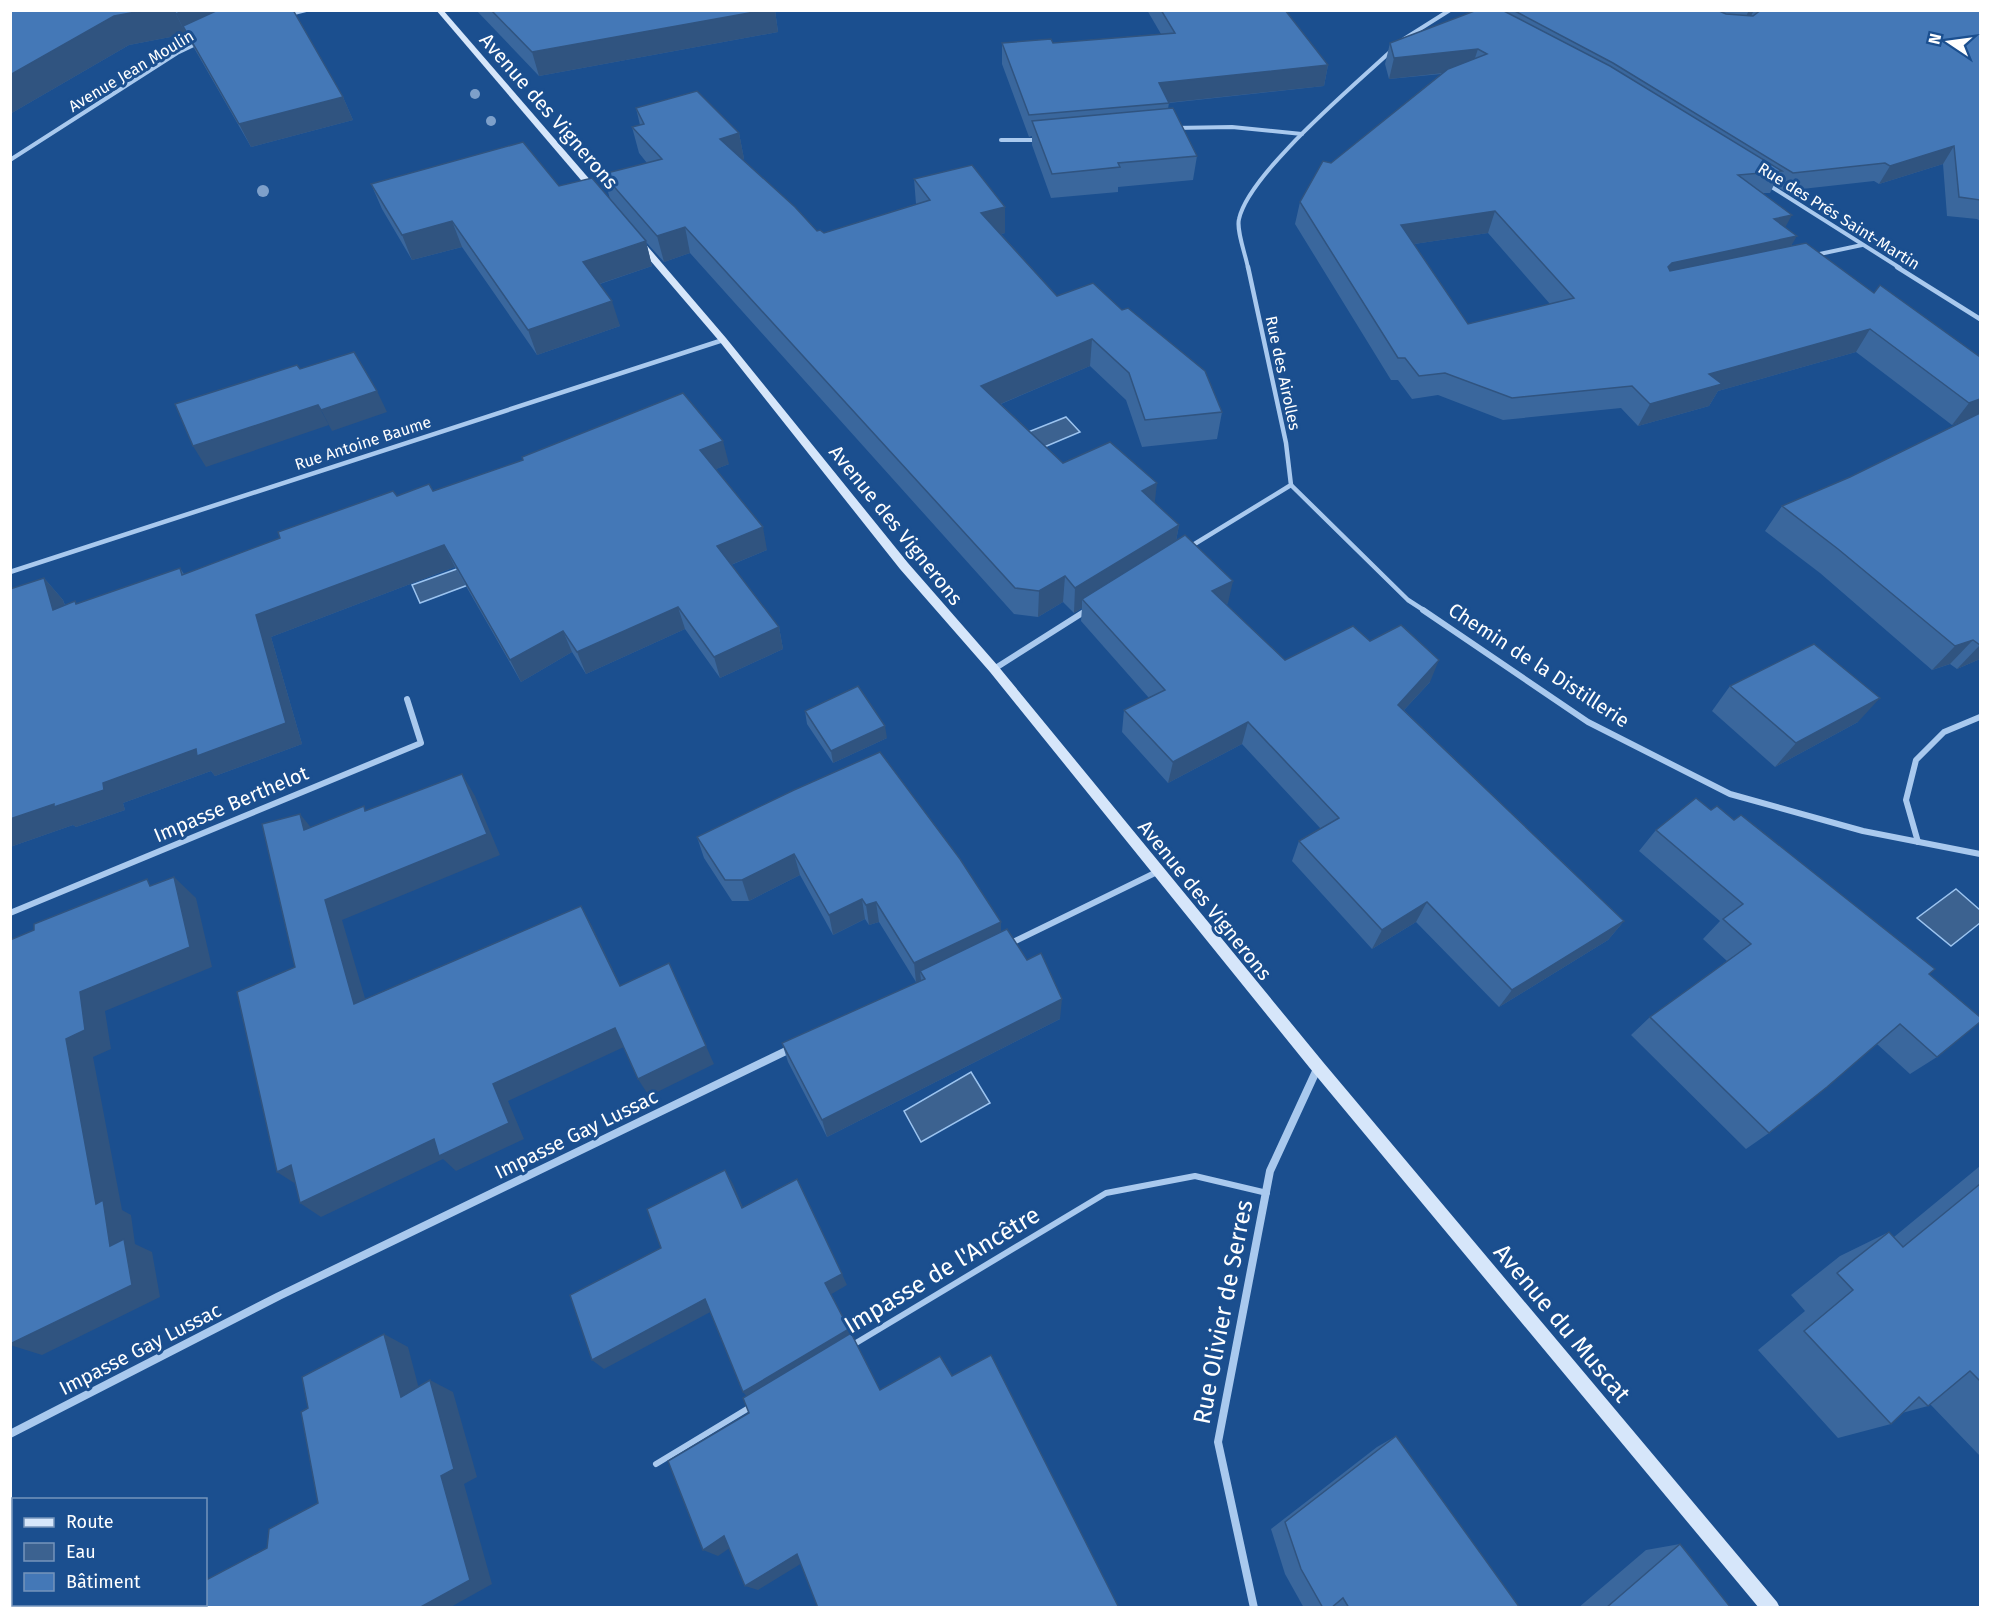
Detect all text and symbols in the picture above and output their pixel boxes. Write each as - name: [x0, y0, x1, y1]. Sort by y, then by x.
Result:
- north arrow: [1919, 12, 1979, 72]
- street label: Avenue Jean Moulin: [65, 26, 197, 116]
- street label: Avenue des Vignerons: [475, 28, 623, 194]
- text: N: [1924, 31, 1945, 46]
- street label: Rue des Prés Saint-Martin: [1755, 158, 1923, 274]
- street label: Rue des Airolles: [1262, 314, 1304, 432]
- street label: Rue Antoine Baume: [292, 412, 434, 474]
- street label: Avenue des Vignerons: [824, 440, 968, 610]
- street label: Chemin de la Distillerie: [1444, 597, 1634, 733]
- street label: Impasse Berthelot: [150, 760, 313, 847]
- street label: Avenue des Vignerons: [1133, 815, 1277, 985]
- street label: Impasse Gay Lussac: [491, 1084, 661, 1184]
- street label: Rue Olivier de Serres: [1188, 1198, 1258, 1426]
- street label: Impasse de l'Ancêtre: [839, 1201, 1045, 1339]
- street label: Avenue du Muscat: [1488, 1238, 1636, 1408]
- street label: Impasse Gay Lussac: [55, 1298, 225, 1400]
- legend: [12, 1498, 207, 1606]
- text: Route: [66, 1511, 114, 1533]
- text: Eau: [66, 1541, 96, 1563]
- text: Bâtiment: [66, 1571, 141, 1593]

